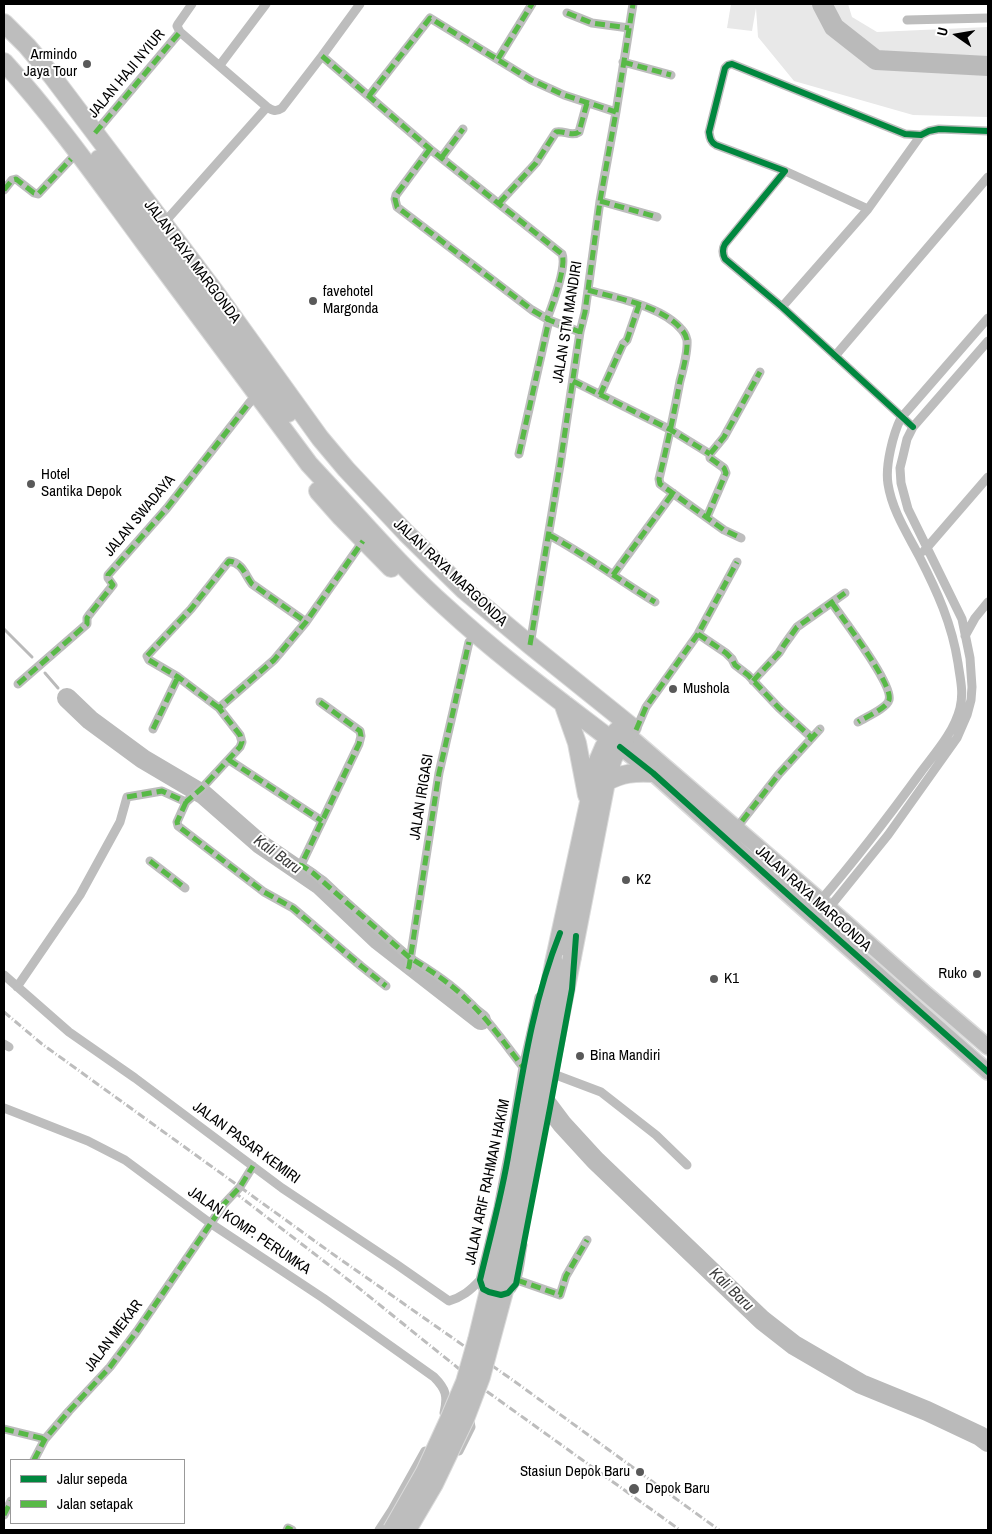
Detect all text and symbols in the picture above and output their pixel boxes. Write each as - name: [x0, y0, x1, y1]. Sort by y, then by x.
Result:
- north arrow: [932, 10, 982, 60]
- street label: JALAN HAJI NYIUR: [85, 26, 169, 122]
- text: U: [933, 26, 952, 38]
- place label: Armindo Jaya Tour: [24, 46, 77, 81]
- marker: Armindo Jaya Tour: [81, 58, 93, 70]
- street label: JALAN RAYA MARGONDA: [140, 197, 244, 327]
- street label: JALAN STM MANDIRI: [549, 260, 587, 384]
- place label: favehotel Margonda: [323, 283, 378, 318]
- marker: favehotel Margonda: [307, 295, 319, 307]
- place label: Hotel Santika Depok: [41, 466, 122, 501]
- street label: JALAN SWADAYA: [101, 472, 179, 560]
- marker: Hotel Santika Depok: [25, 478, 37, 490]
- street label: JALAN RAYA MARGONDA: [389, 516, 511, 630]
- place label: Mushola: [683, 680, 729, 698]
- marker: Mushola: [667, 683, 679, 695]
- street label: JALAN IRIGASI: [406, 753, 438, 841]
- water label: Kali Baru: [250, 831, 304, 879]
- street label: JALAN RAYA MARGONDA: [752, 842, 874, 956]
- place label: K2: [636, 871, 651, 889]
- marker: K2: [620, 874, 632, 886]
- place label: Ruko: [938, 965, 967, 983]
- marker: Ruko: [971, 968, 983, 980]
- place label: K1: [724, 970, 739, 988]
- marker: K1: [708, 973, 720, 985]
- place label: Bina Mandiri: [590, 1047, 660, 1065]
- marker: Bina Mandiri: [574, 1050, 586, 1062]
- street label: JALAN PASAR KEMIRI: [189, 1098, 303, 1188]
- street label: JALAN ARIF RAHMAN HAKIM: [462, 1098, 514, 1266]
- street label: JALAN KOMP. PERUMKA: [184, 1183, 314, 1279]
- water label: Kali Baru: [705, 1264, 757, 1316]
- street label: JALAN MEKAR: [81, 1296, 147, 1376]
- legend: [10, 1459, 185, 1524]
- place label: Stasiun Depok Baru: [520, 1463, 630, 1481]
- marker: Stasiun Depok Baru: [634, 1466, 646, 1478]
- text: Jalur sepeda: [57, 1468, 127, 1489]
- place label: Depok Baru: [645, 1480, 710, 1498]
- marker: Depok Baru: [627, 1482, 641, 1496]
- text: Jalan setapak: [57, 1493, 133, 1514]

